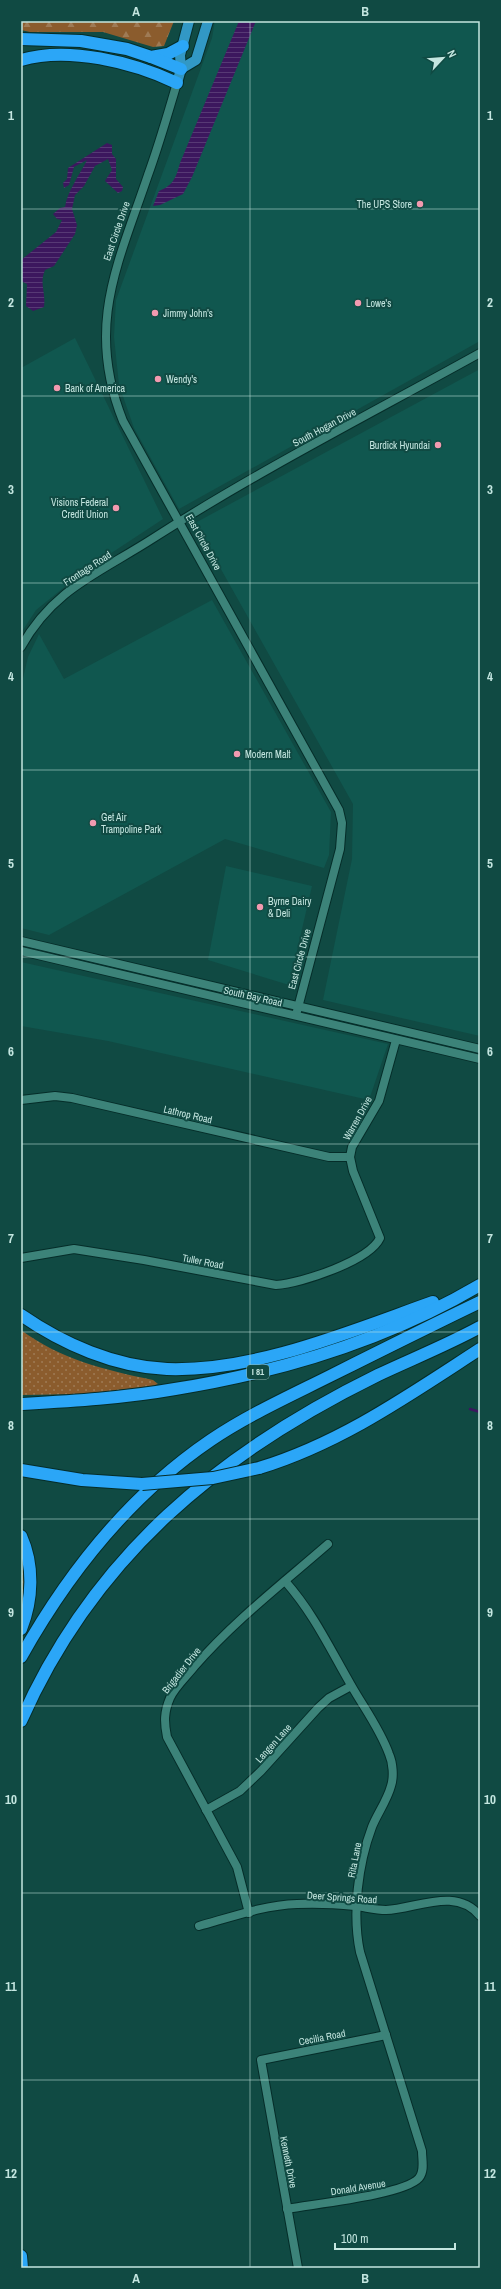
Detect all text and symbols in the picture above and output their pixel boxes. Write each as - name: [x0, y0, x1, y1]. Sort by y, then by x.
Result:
- text: A: [132, 3, 140, 20]
- text: B: [361, 3, 369, 20]
- north arrow: [423, 38, 463, 78]
- text: N: [444, 48, 460, 60]
- text: 1: [8, 107, 14, 124]
- text: 1: [487, 107, 493, 124]
- place label: The UPS Store: [357, 198, 412, 211]
- street label: East Circle Drive: [100, 199, 133, 263]
- marker: The UPS Store: [415, 199, 425, 209]
- text: 2: [8, 294, 14, 311]
- text: 2: [487, 294, 493, 311]
- place label: Lowe's: [366, 297, 391, 310]
- marker: Lowe's: [353, 298, 363, 308]
- place label: Jimmy John's: [163, 307, 213, 320]
- marker: Jimmy John's: [150, 308, 160, 318]
- place label: Wendy's: [166, 373, 197, 386]
- marker: Wendy's: [153, 374, 163, 384]
- place label: Bank of America: [65, 382, 126, 395]
- marker: Bank of America: [52, 383, 62, 393]
- street label: South Hogan Drive: [290, 405, 358, 450]
- place label: Burdick Hyundai: [369, 439, 430, 452]
- marker: Burdick Hyundai: [433, 440, 443, 450]
- text: 3: [8, 481, 14, 498]
- text: 3: [487, 481, 493, 498]
- place label: Visions Federal Credit Union: [51, 496, 108, 521]
- marker: Visions Federal Credit Union: [111, 503, 121, 513]
- street label: East Circle Drive: [183, 512, 224, 573]
- street label: Frontage Road: [61, 548, 114, 589]
- text: 4: [8, 668, 14, 685]
- text: 4: [487, 668, 493, 685]
- place label: Modern Malt: [245, 748, 291, 761]
- marker: Modern Malt: [232, 749, 242, 759]
- place label: Get Air Trampoline Park: [101, 811, 162, 836]
- marker: Get Air Trampoline Park: [88, 818, 98, 828]
- text: 5: [8, 855, 14, 872]
- text: 5: [487, 855, 493, 872]
- place label: Byrne Dairy & Deli: [268, 895, 312, 920]
- marker: Byrne Dairy & Deli: [255, 902, 265, 912]
- street label: East Circle Drive: [285, 927, 314, 991]
- street label: South Bay Road: [222, 983, 283, 1010]
- text: 6: [8, 1043, 14, 1060]
- text: 6: [487, 1043, 493, 1060]
- street label: Warren Drive: [340, 1094, 375, 1143]
- street label: Lathrop Road: [162, 1103, 214, 1126]
- text: 7: [8, 1230, 14, 1247]
- text: 7: [487, 1230, 493, 1247]
- street label: Tuller Road: [181, 1251, 225, 1272]
- road number: I 81: [247, 1365, 269, 1379]
- text: 8: [8, 1417, 14, 1434]
- text: 8: [487, 1417, 493, 1434]
- text: 9: [8, 1604, 14, 1621]
- text: 9: [487, 1604, 493, 1621]
- street label: Brigadier Drive: [159, 1644, 204, 1696]
- street label: Langen Lane: [253, 1721, 295, 1765]
- text: 10: [5, 1791, 17, 1808]
- text: 10: [484, 1791, 496, 1808]
- street label: Rita Lane: [345, 1841, 364, 1879]
- street label: Deer Springs Road: [306, 1889, 377, 1906]
- text: 11: [5, 1978, 17, 1995]
- text: 11: [484, 1978, 496, 1995]
- street label: Cecilia Road: [298, 2027, 347, 2048]
- street label: Kenneth Drive: [277, 2135, 300, 2189]
- text: 12: [5, 2165, 17, 2182]
- text: 12: [484, 2165, 496, 2182]
- street label: Donald Avenue: [330, 2177, 387, 2198]
- scale bar: [335, 2225, 455, 2251]
- text: 100 m: [341, 2231, 368, 2247]
- text: A: [132, 2270, 140, 2287]
- text: B: [361, 2270, 369, 2287]

